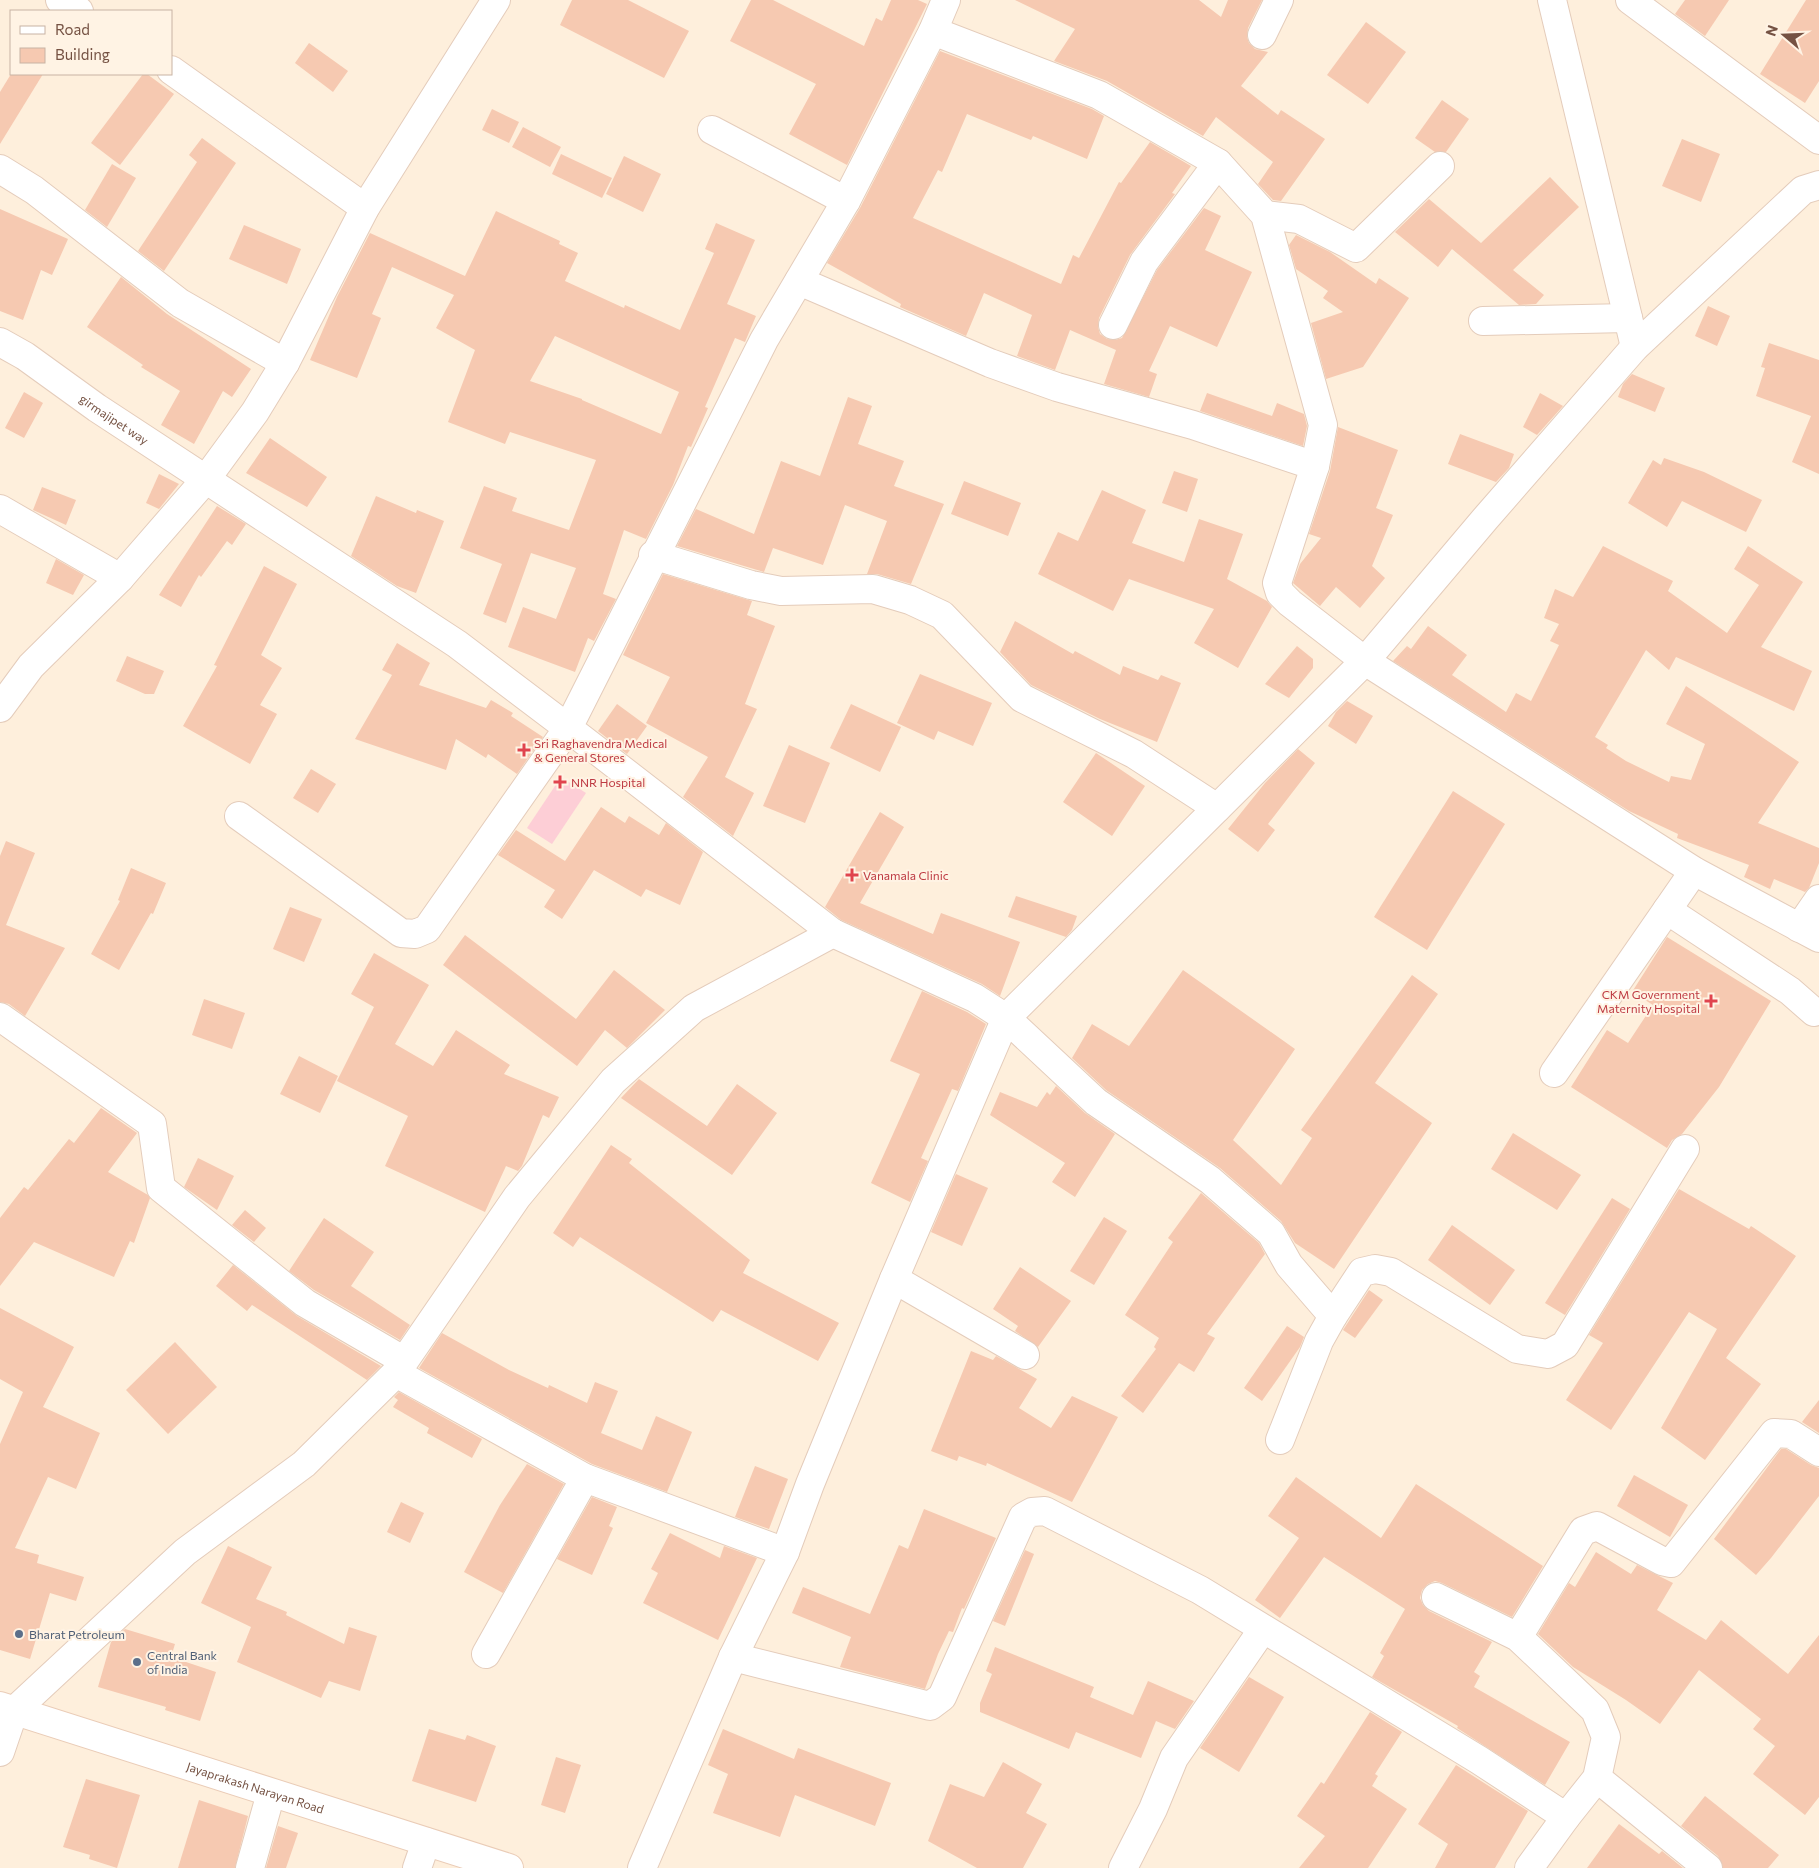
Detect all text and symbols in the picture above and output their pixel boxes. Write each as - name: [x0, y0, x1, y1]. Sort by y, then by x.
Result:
- legend: [10, 10, 172, 75]
- north arrow: [1759, 10, 1809, 60]
- text: Road: [55, 20, 90, 38]
- text: N: [1761, 23, 1781, 38]
- text: Building: [55, 45, 110, 63]
- street label: girmajipet way: [77, 391, 151, 447]
- place label: Sri Raghavendra Medical & General Stores: [534, 736, 667, 764]
- marker: Sri Raghavendra Medical & General Stores: [518, 744, 530, 756]
- marker: NNR Hospital: [553, 775, 567, 789]
- place label: NNR Hospital: [571, 775, 645, 789]
- marker: Vanamala Clinic: [845, 868, 859, 882]
- place label: Vanamala Clinic: [863, 868, 949, 882]
- place label: CKM Government Maternity Hospital: [1597, 987, 1700, 1015]
- marker: CKM Government Maternity Hospital: [1704, 994, 1718, 1008]
- place label: Bharat Petroleum: [29, 1627, 125, 1641]
- marker: Bharat Petroleum: [13, 1628, 25, 1640]
- place label: Central Bank of India: [147, 1648, 218, 1676]
- marker: Central Bank of India: [131, 1656, 143, 1668]
- street label: Jayaprakash Narayan Road: [185, 1759, 326, 1816]

